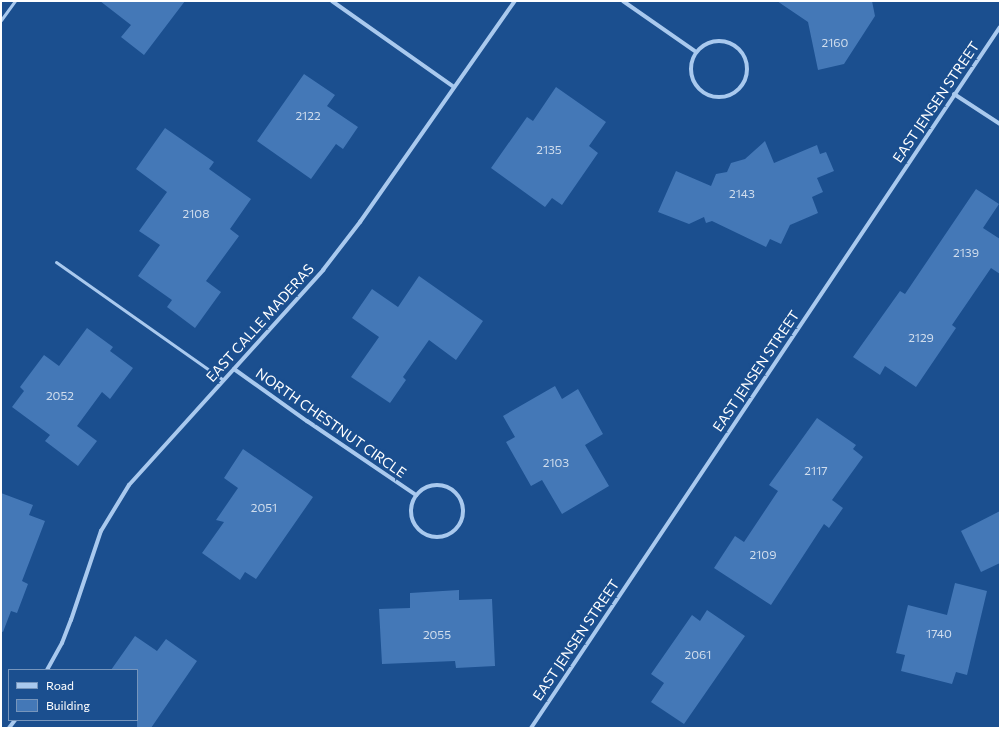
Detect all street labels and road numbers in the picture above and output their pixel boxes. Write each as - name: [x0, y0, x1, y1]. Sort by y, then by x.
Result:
- street label: EAST JENSEN STREET: [889, 38, 983, 166]
- street label: EAST CALLE MADERAS: [203, 261, 317, 385]
- street label: EAST JENSEN STREET: [709, 307, 803, 435]
- street label: NORTH CHESTNUT CIRCLE: [253, 365, 409, 481]
- street label: EAST JENSEN STREET: [529, 576, 623, 704]

